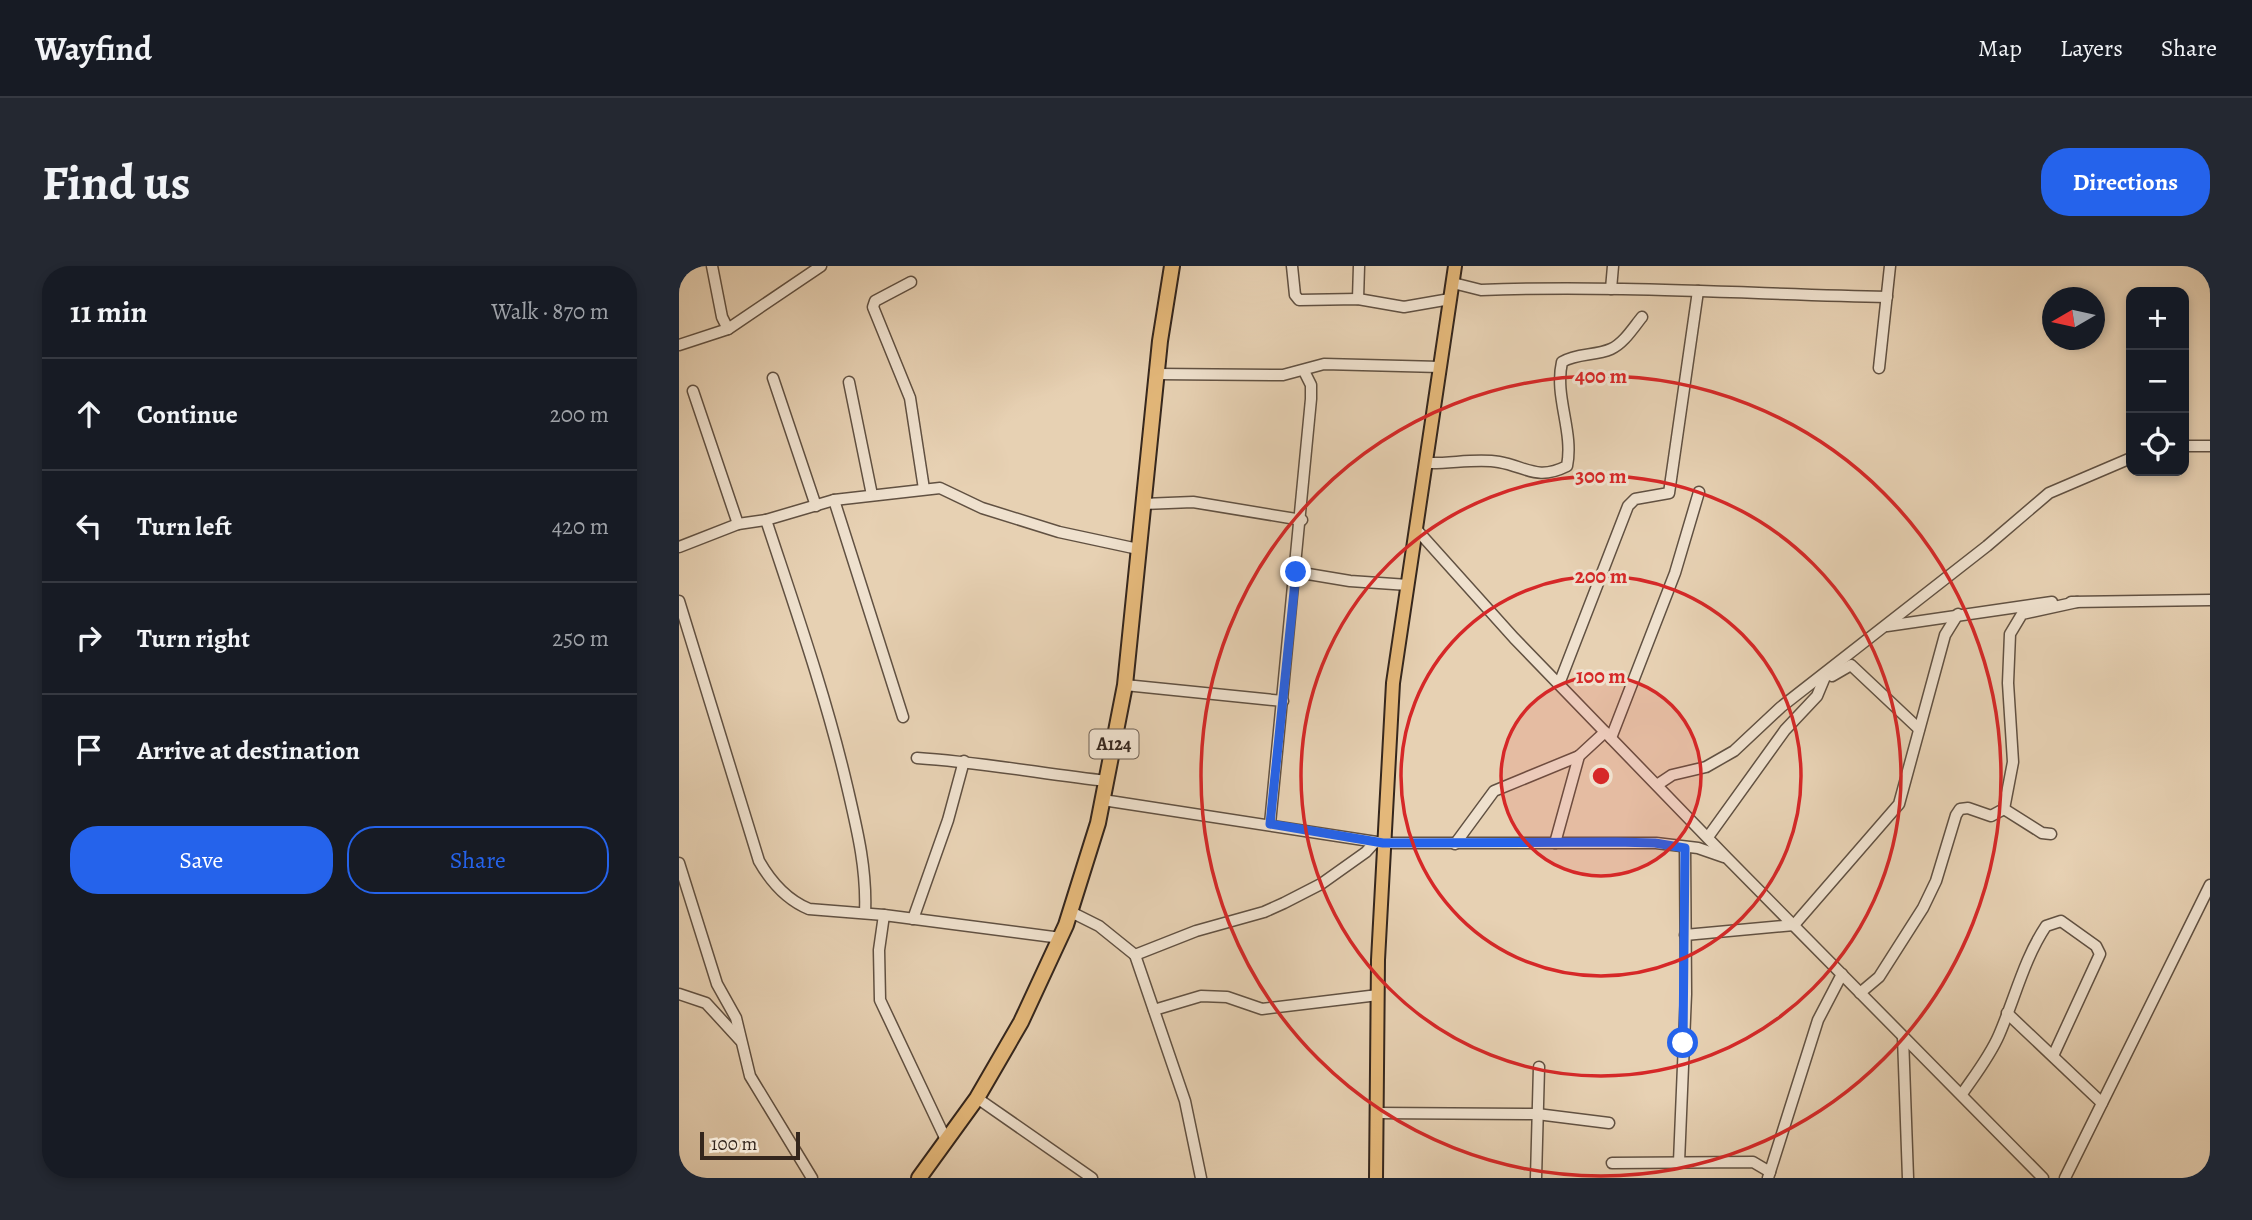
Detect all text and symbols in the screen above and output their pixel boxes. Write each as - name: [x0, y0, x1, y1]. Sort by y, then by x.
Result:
- text: Wayfind: [35, 26, 152, 71]
- text: Map: [1978, 32, 2022, 64]
- text: Layers: [2060, 32, 2123, 64]
- text: Share: [2161, 32, 2217, 64]
- button: Directions: [2041, 148, 2210, 216]
- text: Find us: [42, 149, 190, 216]
- north arrow: [2042, 287, 2105, 350]
- map controls: [2126, 287, 2189, 476]
- button: +: [2126, 287, 2189, 350]
- text: 11 min: [70, 292, 147, 332]
- text: Walk · 870 m: [491, 296, 609, 327]
- button: −: [2126, 350, 2189, 413]
- text: 400 m: [1575, 362, 1628, 390]
- icon: ahead: [70, 395, 108, 433]
- text: Continue: [137, 397, 238, 432]
- text: 200 m: [550, 399, 609, 430]
- button: locate: [2126, 413, 2189, 476]
- text: 300 m: [1575, 462, 1627, 490]
- icon: left: [70, 507, 108, 545]
- text: Turn left: [137, 509, 232, 544]
- text: 420 m: [552, 511, 609, 542]
- route end: [1280, 556, 1311, 587]
- text: 200 m: [1575, 562, 1628, 590]
- icon: right: [70, 619, 108, 657]
- text: Turn right: [137, 621, 250, 656]
- text: 250 m: [552, 623, 609, 654]
- text: 100 m: [1576, 662, 1626, 690]
- road number: A124: [1089, 730, 1139, 758]
- icon: arrive: [70, 731, 108, 769]
- text: Arrive at destination: [137, 733, 360, 768]
- centre of rings: [1589, 764, 1613, 788]
- button: Save: [70, 826, 333, 894]
- button: Share: [347, 826, 609, 894]
- route start: [1667, 1027, 1698, 1058]
- scale bar: [700, 1129, 800, 1161]
- text: 100 m: [711, 1131, 757, 1157]

